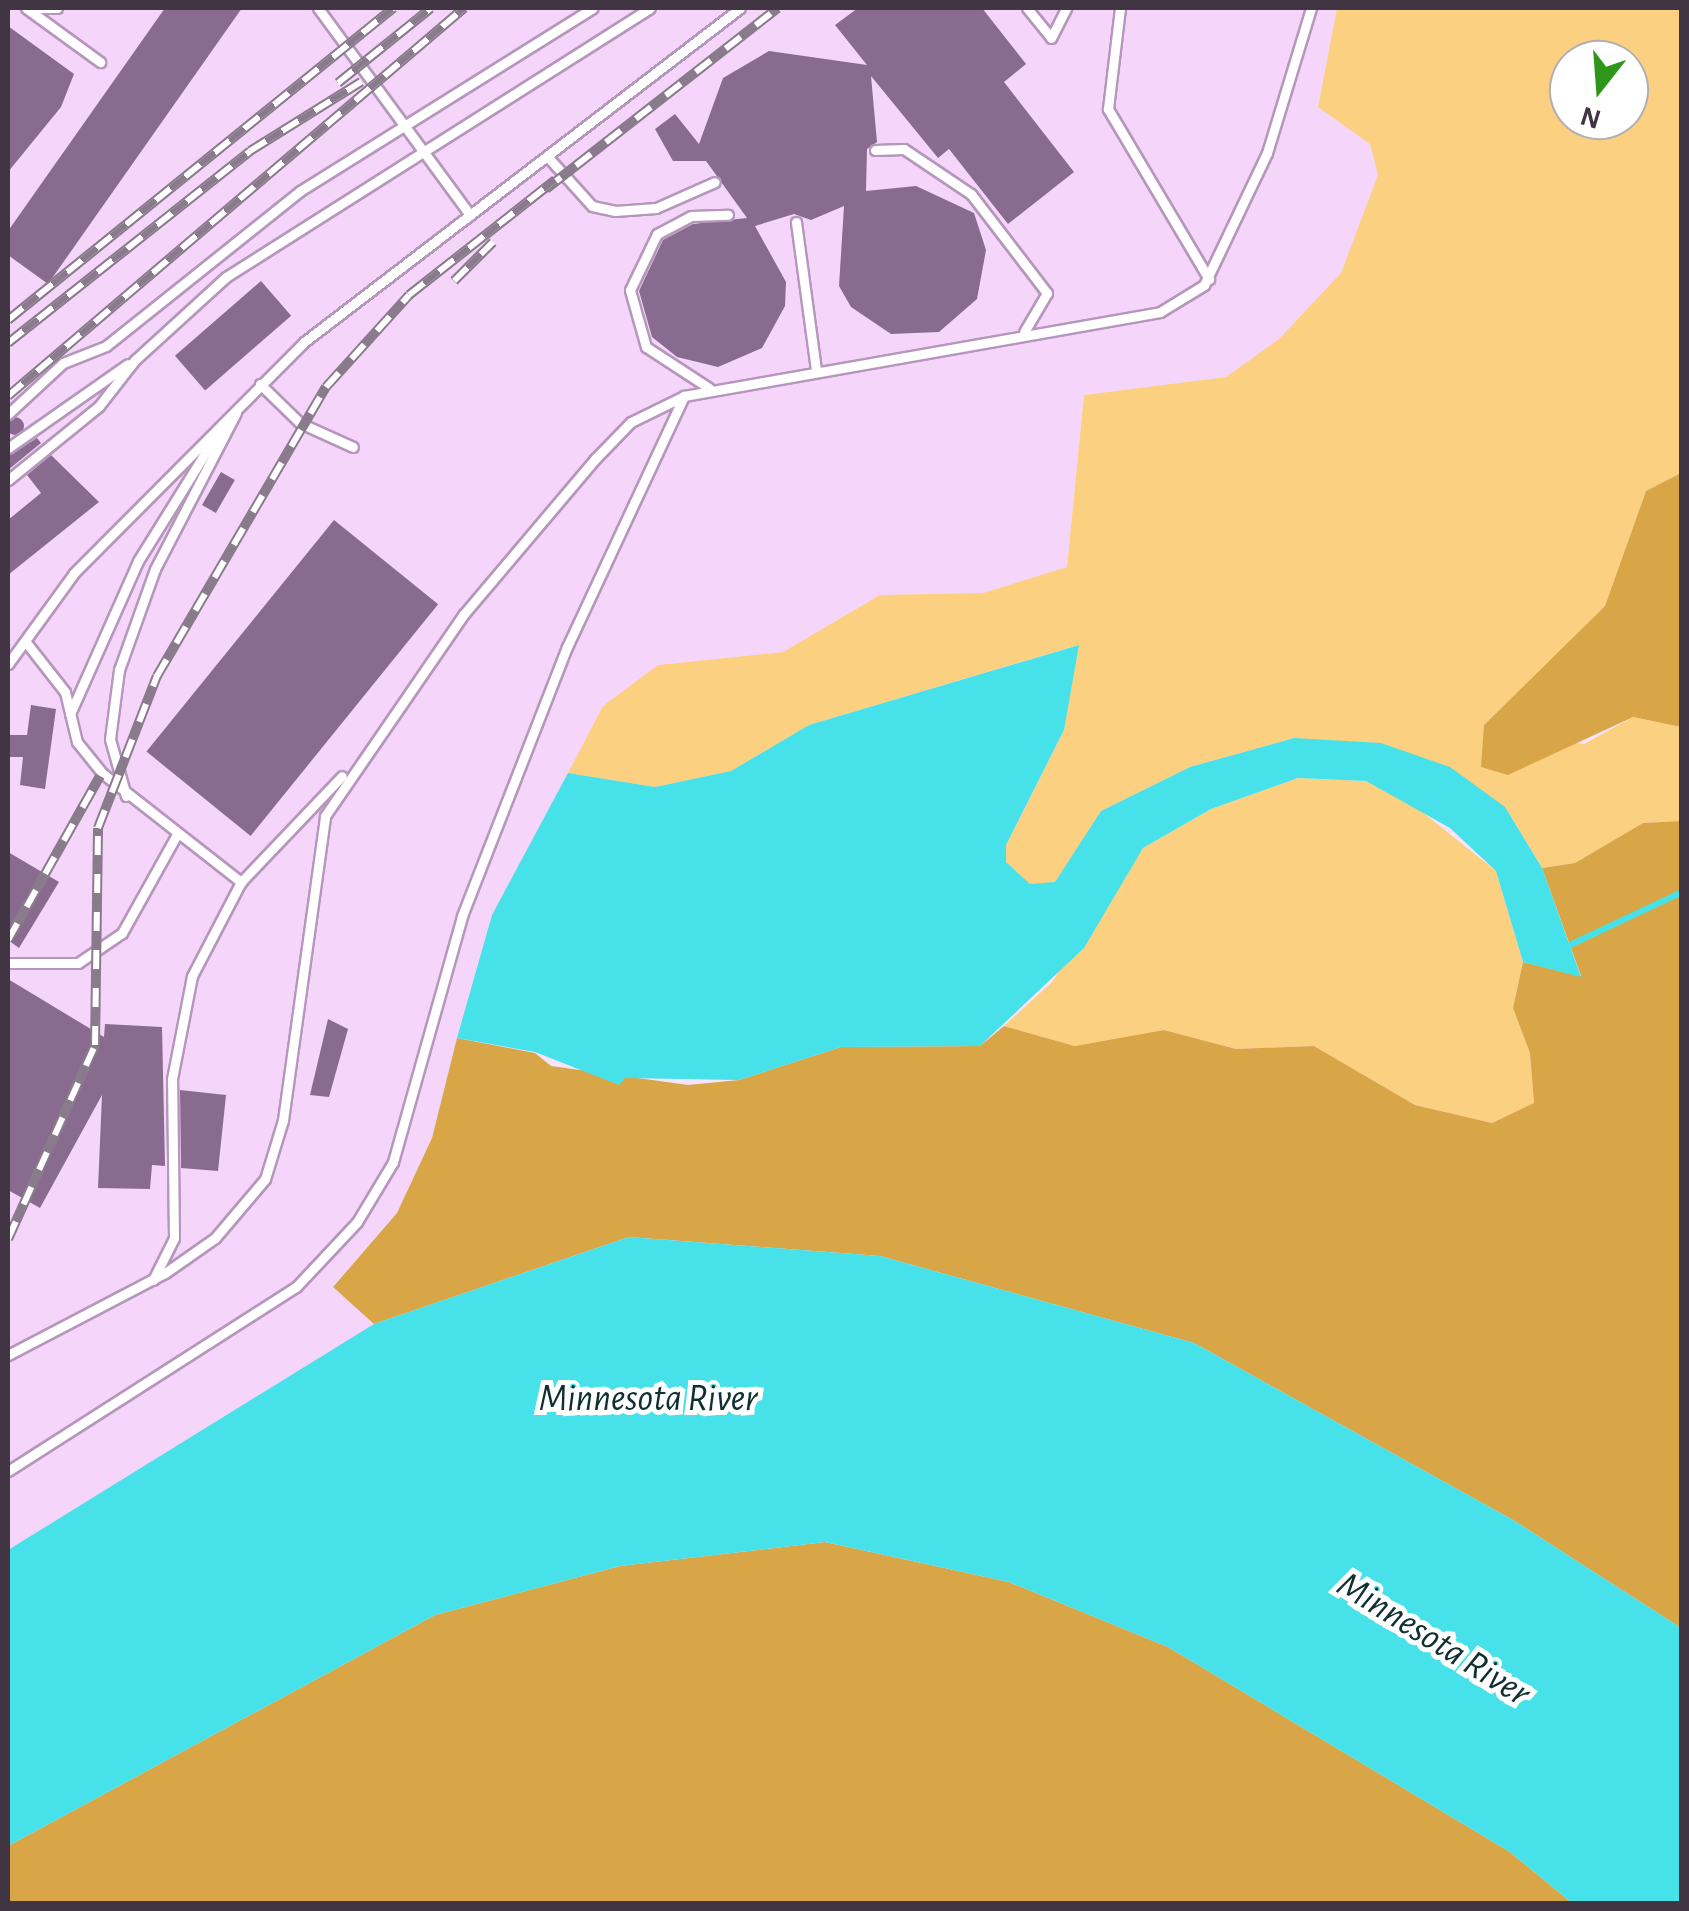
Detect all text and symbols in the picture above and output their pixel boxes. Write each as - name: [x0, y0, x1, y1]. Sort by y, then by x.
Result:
- north arrow: [1549, 40, 1649, 140]
- text: N: [1577, 101, 1604, 133]
- water label: Minnesota River: [539, 1377, 757, 1423]
- water label: Minnesota River: [1328, 1563, 1538, 1717]

